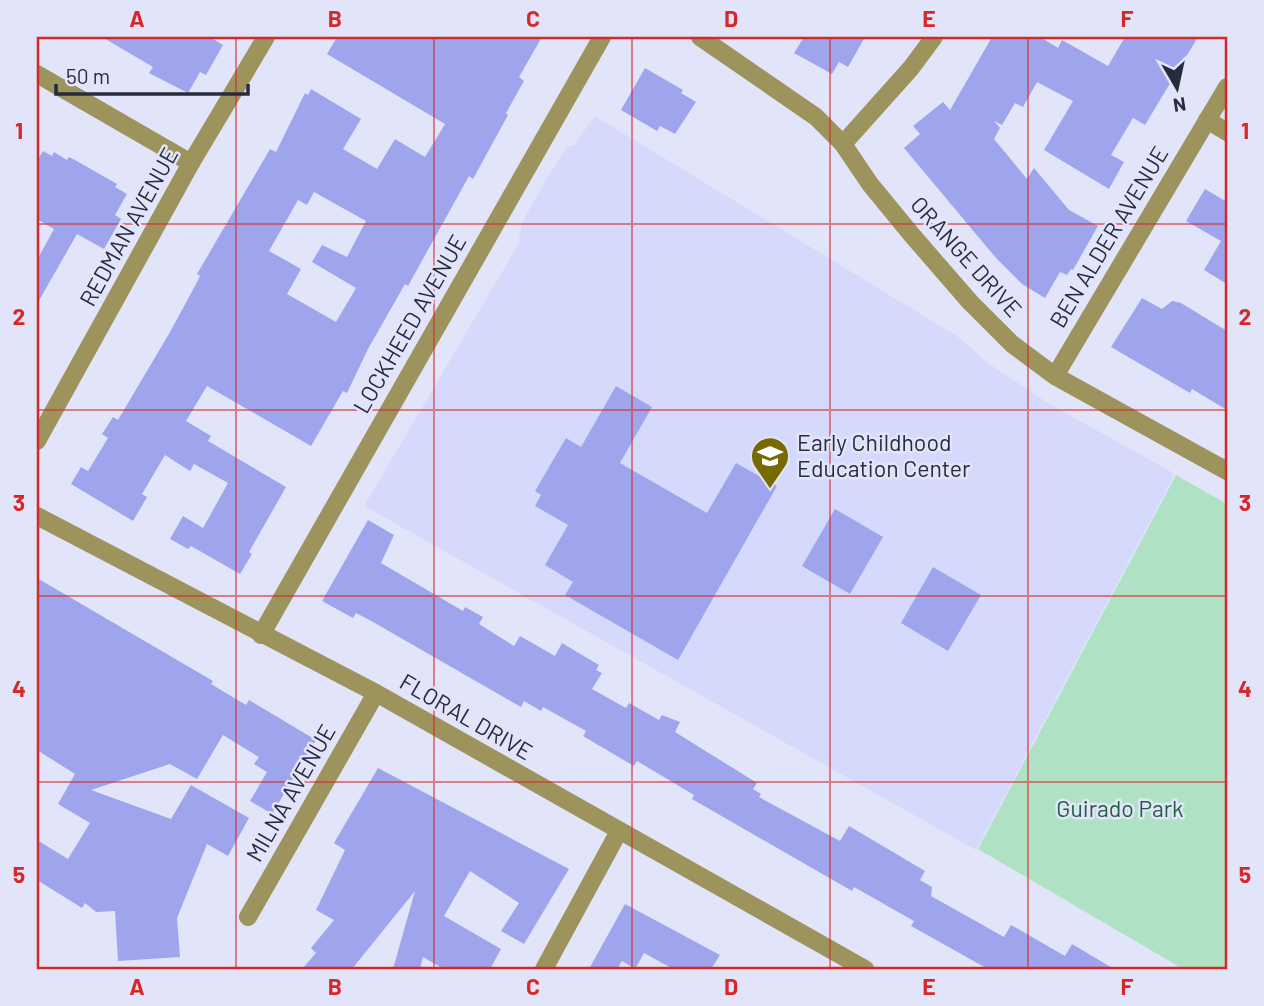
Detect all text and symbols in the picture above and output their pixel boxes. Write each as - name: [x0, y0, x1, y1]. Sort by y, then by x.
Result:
- text: A: [129, 4, 145, 32]
- text: B: [328, 4, 342, 32]
- text: C: [526, 4, 540, 32]
- text: D: [724, 4, 738, 32]
- text: E: [922, 4, 936, 32]
- text: F: [1121, 4, 1134, 32]
- scale bar: [56, 52, 248, 96]
- north arrow: [1142, 52, 1212, 122]
- text: 50 m: [66, 63, 110, 88]
- text: N: [1172, 93, 1188, 118]
- text: 1: [15, 116, 23, 144]
- text: 1: [1241, 116, 1249, 144]
- street label: BEN ALDER AVENUE: [1043, 141, 1173, 332]
- street label: REDMAN AVENUE: [73, 142, 183, 311]
- street label: ORANGE DRIVE: [905, 190, 1028, 322]
- street label: LOCKHEED AVENUE: [347, 229, 472, 418]
- text: 2: [13, 302, 25, 330]
- text: 2: [1239, 302, 1251, 330]
- place label: Early Childhood Education Center: [797, 428, 971, 482]
- school or university icon: Early Childhood Education Center: [749, 435, 791, 490]
- text: 3: [13, 488, 25, 516]
- text: 3: [1239, 488, 1251, 516]
- street label: FLORAL DRIVE: [395, 667, 538, 765]
- text: 4: [12, 674, 26, 702]
- text: 4: [1238, 674, 1252, 702]
- street label: MILNA AVENUE: [240, 719, 341, 866]
- park label: Guirado Park: [1056, 794, 1184, 822]
- text: 5: [13, 860, 25, 888]
- text: 5: [1239, 860, 1251, 888]
- text: A: [129, 972, 145, 1000]
- text: B: [328, 972, 342, 1000]
- text: C: [526, 972, 540, 1000]
- text: D: [724, 972, 738, 1000]
- text: E: [922, 972, 936, 1000]
- text: F: [1121, 972, 1134, 1000]

